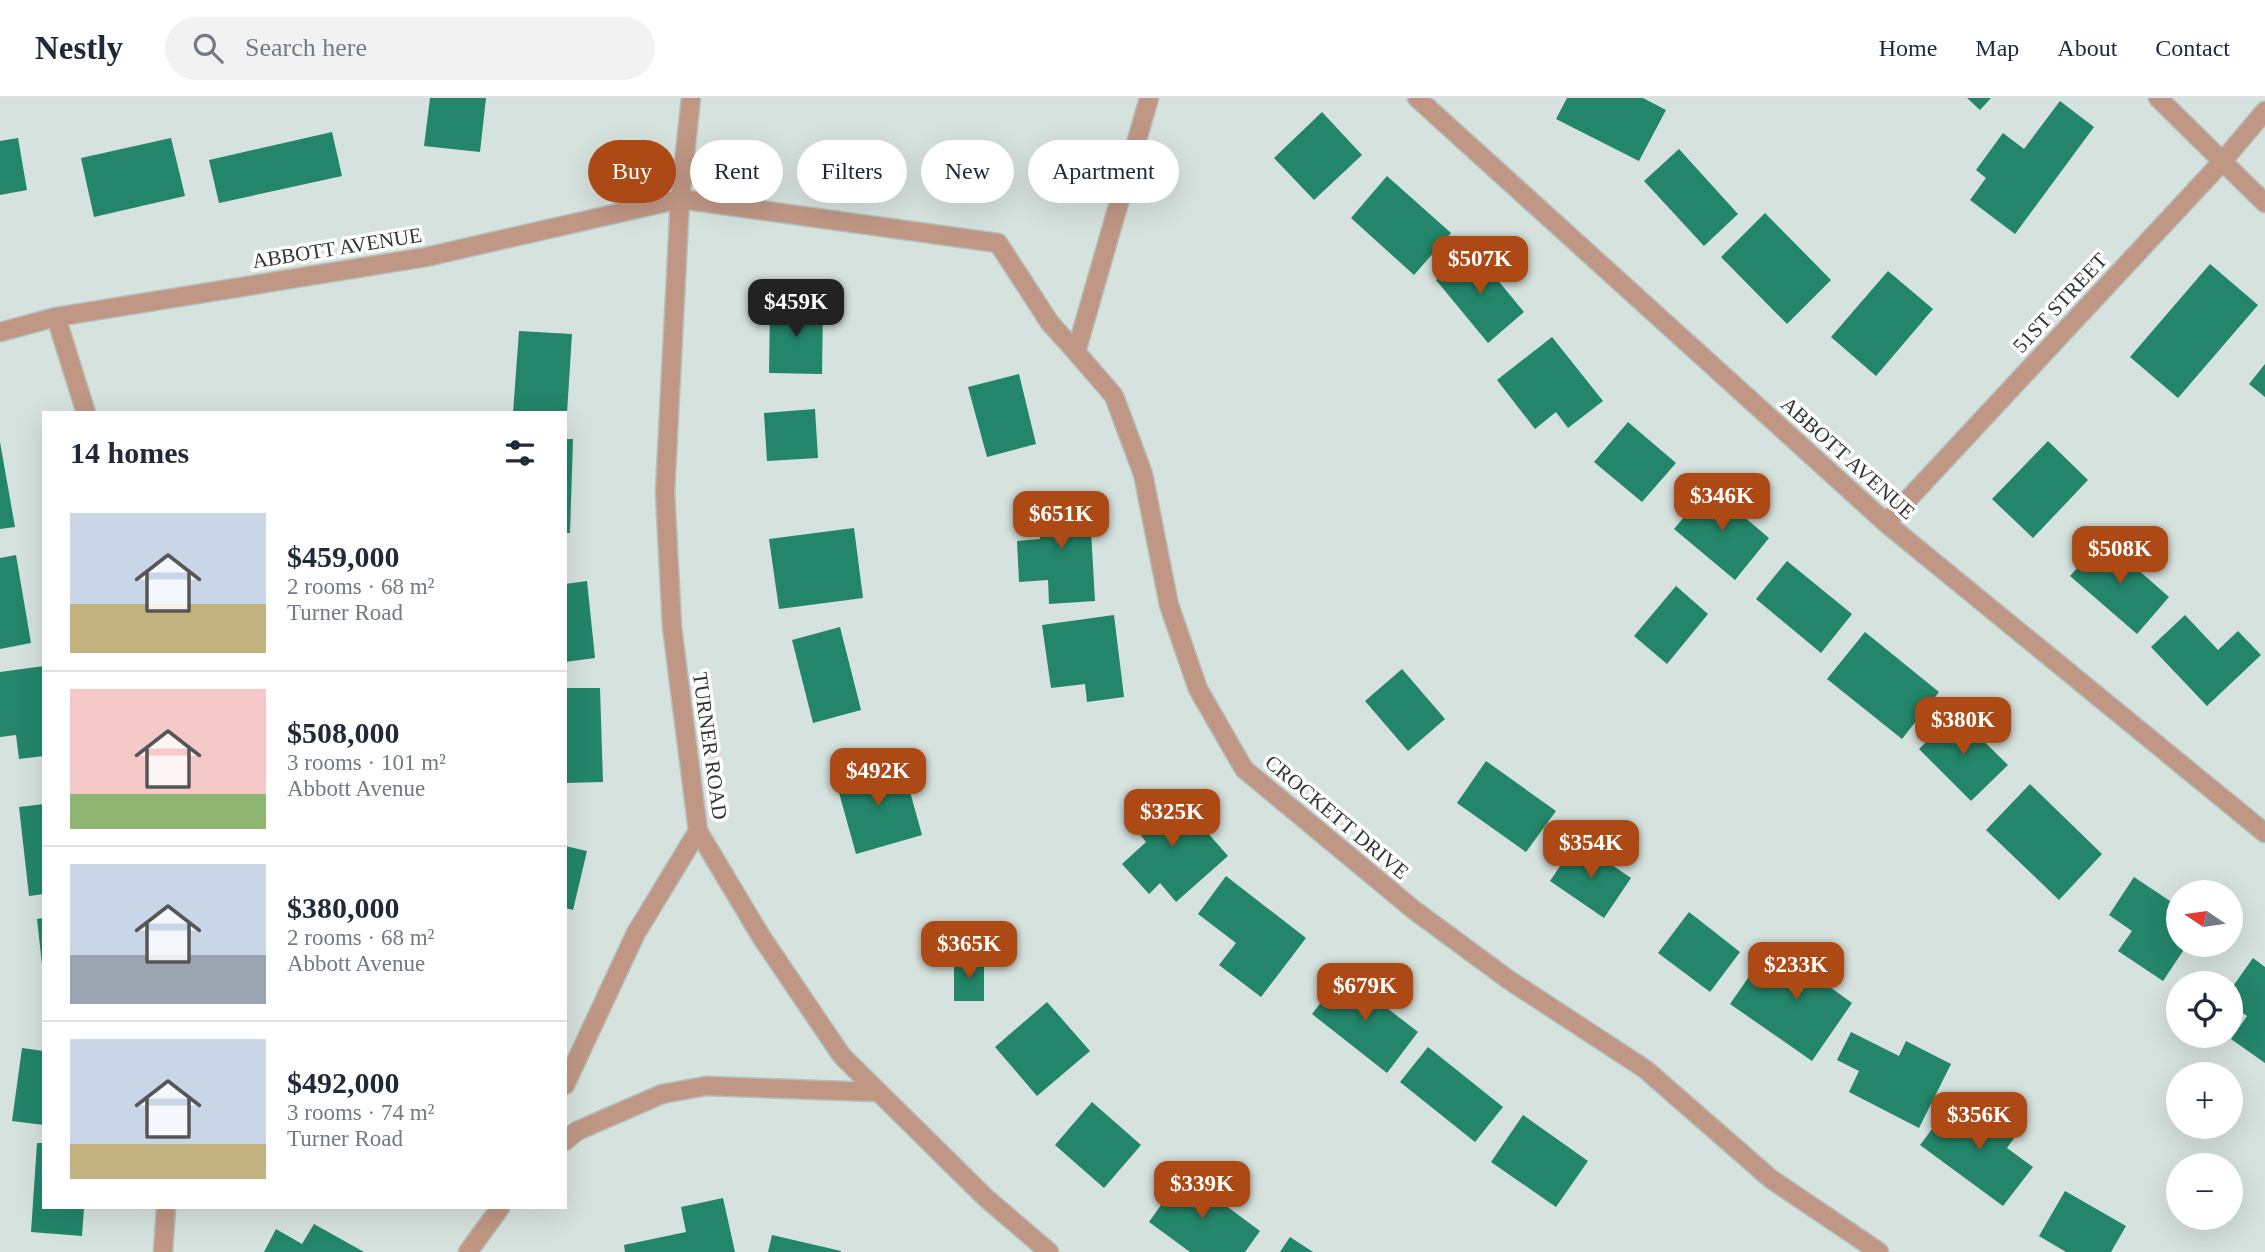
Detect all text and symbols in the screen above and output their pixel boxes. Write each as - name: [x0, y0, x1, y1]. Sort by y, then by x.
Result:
- search box: [165, 17, 655, 80]
- icon: search: [189, 29, 227, 67]
- text: Nestly: [35, 30, 123, 66]
- text: Search here: [245, 33, 367, 62]
- text: Home: [1879, 35, 1937, 61]
- text: Map: [1975, 35, 2019, 61]
- text: About: [2057, 35, 2117, 61]
- text: Contact: [2155, 35, 2230, 61]
- chip: Buy: [588, 140, 676, 203]
- chip: Rent: [690, 140, 783, 203]
- chip: Filters: [797, 140, 907, 203]
- chip: New: [921, 140, 1014, 203]
- chip: Apartment: [1028, 140, 1179, 203]
- street label: ABBOTT AVENUE: [251, 223, 423, 273]
- pin: $507K: [1431, 236, 1529, 296]
- text: $507K: [1448, 246, 1512, 271]
- street label: 51ST STREET: [2008, 248, 2112, 358]
- pin: $459K: [747, 280, 845, 339]
- text: $459K: [764, 289, 828, 314]
- street label: ABBOTT AVENUE: [1776, 392, 1920, 524]
- icon: filters: [501, 434, 539, 472]
- text: 14 homes: [70, 436, 189, 469]
- pin: $346K: [1673, 474, 1771, 533]
- text: $346K: [1690, 483, 1754, 508]
- pin: $651K: [1012, 491, 1110, 551]
- text: $651K: [1029, 501, 1093, 526]
- pin: $508K: [2071, 526, 2169, 586]
- text: $508K: [2088, 536, 2152, 561]
- text: $459,000: [287, 540, 400, 573]
- icon: home: [126, 541, 210, 625]
- text: 2 rooms · 68 m²: [287, 574, 434, 599]
- text: Turner Road: [287, 600, 403, 625]
- street label: TURNER ROAD: [688, 671, 732, 821]
- pin: $380K: [1914, 698, 2012, 757]
- text: $380K: [1931, 707, 1995, 732]
- text: $508,000: [287, 716, 400, 749]
- icon: home: [126, 717, 210, 801]
- pin: $492K: [829, 748, 927, 808]
- text: 3 rooms · 101 m²: [287, 750, 446, 775]
- street label: CROCKETT DRIVE: [1260, 750, 1414, 884]
- text: $492K: [846, 758, 910, 783]
- text: Abbott Avenue: [287, 776, 425, 801]
- pin: $325K: [1123, 790, 1221, 849]
- text: $325K: [1140, 799, 1204, 824]
- pin: $354K: [1542, 820, 1640, 880]
- text: $354K: [1559, 830, 1623, 855]
- north arrow: [2166, 880, 2244, 957]
- map controls: [2166, 880, 2243, 1230]
- text: $380,000: [287, 891, 400, 924]
- icon: home: [126, 892, 210, 976]
- pin: $365K: [920, 922, 1018, 981]
- text: 2 rooms · 68 m²: [287, 925, 434, 950]
- text: $365K: [937, 931, 1001, 956]
- pin: $233K: [1747, 942, 1845, 1002]
- text: Abbott Avenue: [287, 951, 425, 976]
- text: $233K: [1764, 952, 1828, 977]
- pin: $679K: [1316, 964, 1414, 1023]
- button: locate: [2166, 971, 2243, 1048]
- text: $679K: [1333, 973, 1397, 998]
- button: +: [2166, 1062, 2243, 1139]
- text: $492,000: [287, 1066, 400, 1099]
- icon: home: [126, 1067, 210, 1151]
- pin: $356K: [1930, 1093, 2028, 1152]
- text: 3 rooms · 74 m²: [287, 1100, 434, 1125]
- text: $356K: [1947, 1102, 2011, 1127]
- text: Turner Road: [287, 1126, 403, 1151]
- button: −: [2166, 1153, 2243, 1230]
- pin: $339K: [1153, 1162, 1251, 1221]
- text: $339K: [1170, 1171, 1234, 1196]

